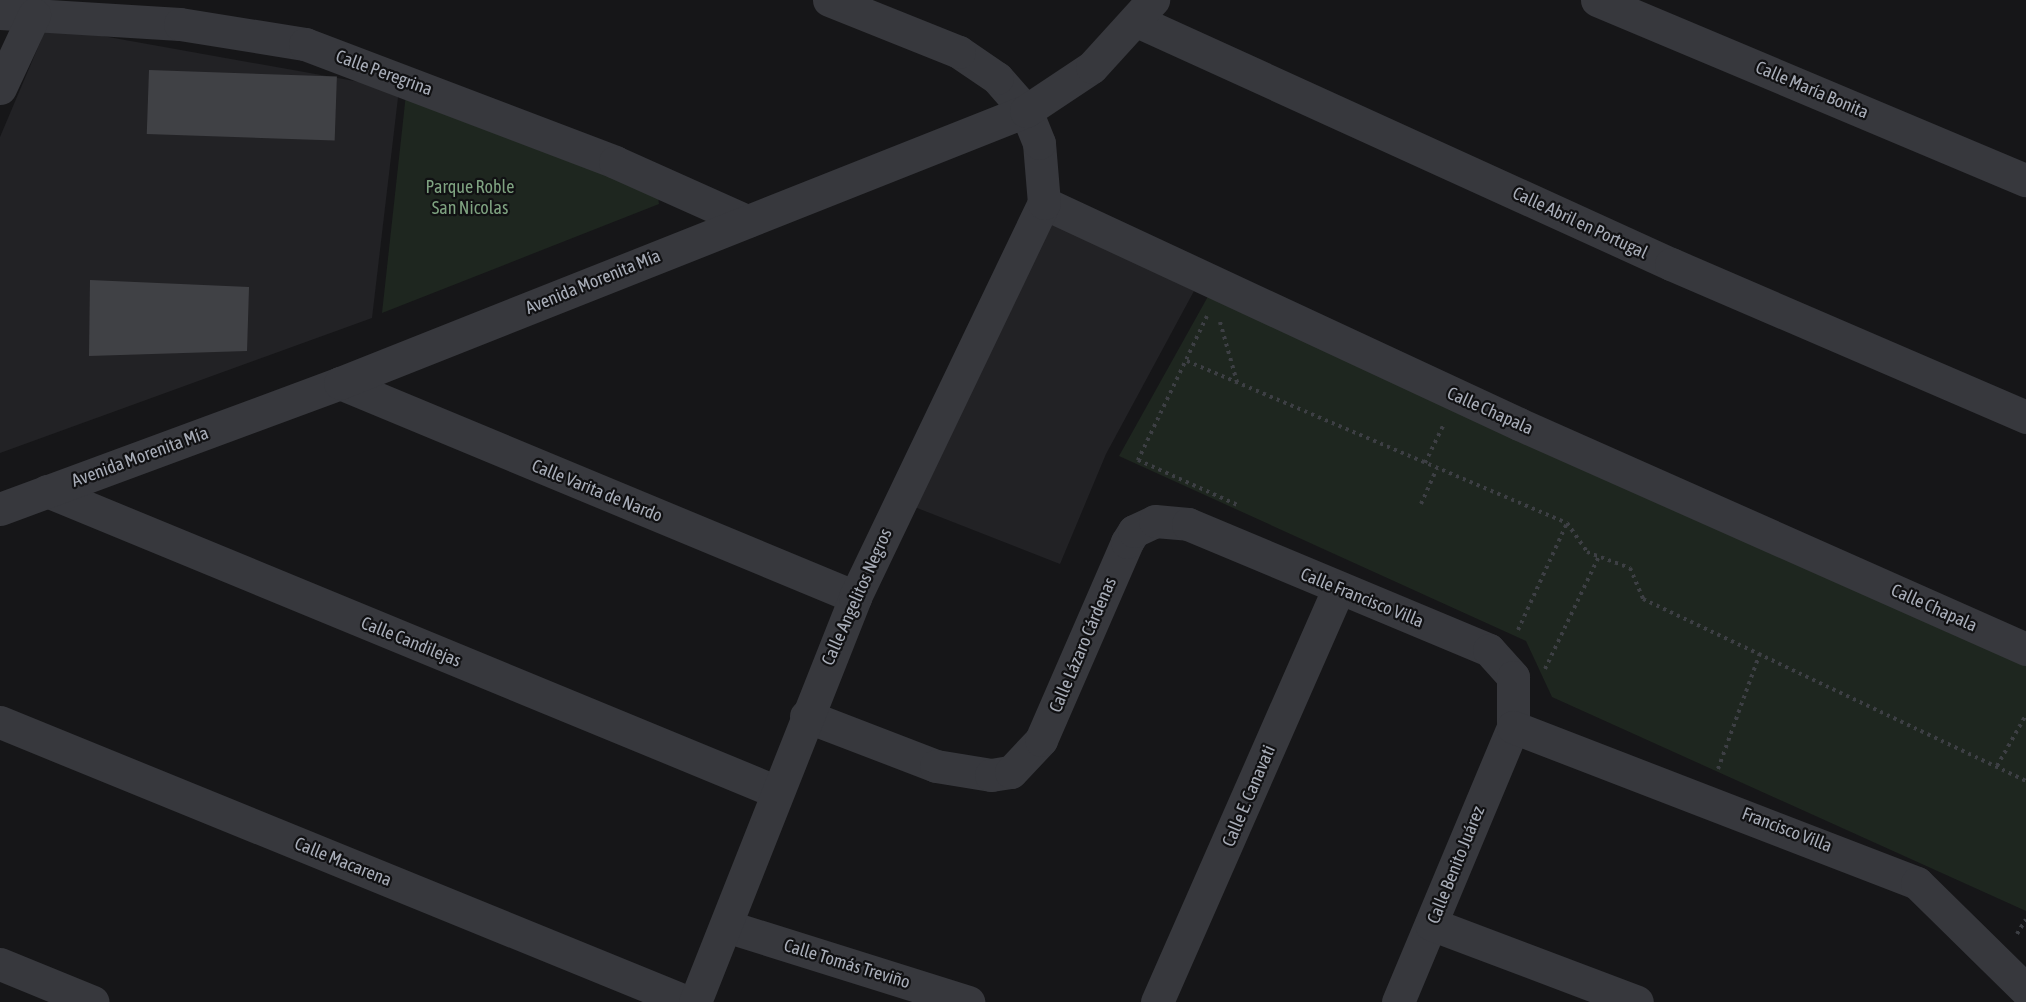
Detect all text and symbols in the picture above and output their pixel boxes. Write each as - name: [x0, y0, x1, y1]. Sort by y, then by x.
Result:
- street label: Calle Peregrina: [333, 46, 435, 100]
- street label: Calle María Bonita: [1752, 56, 1872, 124]
- park label: Parque Roble San Nicolas: [426, 177, 514, 219]
- street label: Calle Abril en Portugal: [1509, 182, 1651, 264]
- street label: Avenida Morenita Mía: [522, 245, 664, 319]
- street label: Calle Chapala: [1444, 382, 1536, 440]
- street label: Avenida Morenita Mía: [69, 422, 211, 492]
- street label: Calle Varita de Nardo: [528, 455, 666, 527]
- street label: Calle Angelitos Negros: [817, 525, 897, 669]
- street label: Calle Francisco Villa: [1297, 563, 1427, 633]
- street label: Calle Lázaro Cárdenas: [1045, 574, 1121, 716]
- street label: Calle Chapala: [1888, 579, 1980, 637]
- street label: Calle Candilejas: [358, 612, 464, 672]
- street label: Calle E. Canavati: [1218, 742, 1280, 850]
- street label: Calle Benito Juárez: [1423, 803, 1489, 927]
- street label: Francisco Villa: [1739, 803, 1835, 857]
- street label: Calle Macarena: [291, 833, 395, 891]
- street label: Calle Tomás Treviño: [781, 935, 913, 993]

